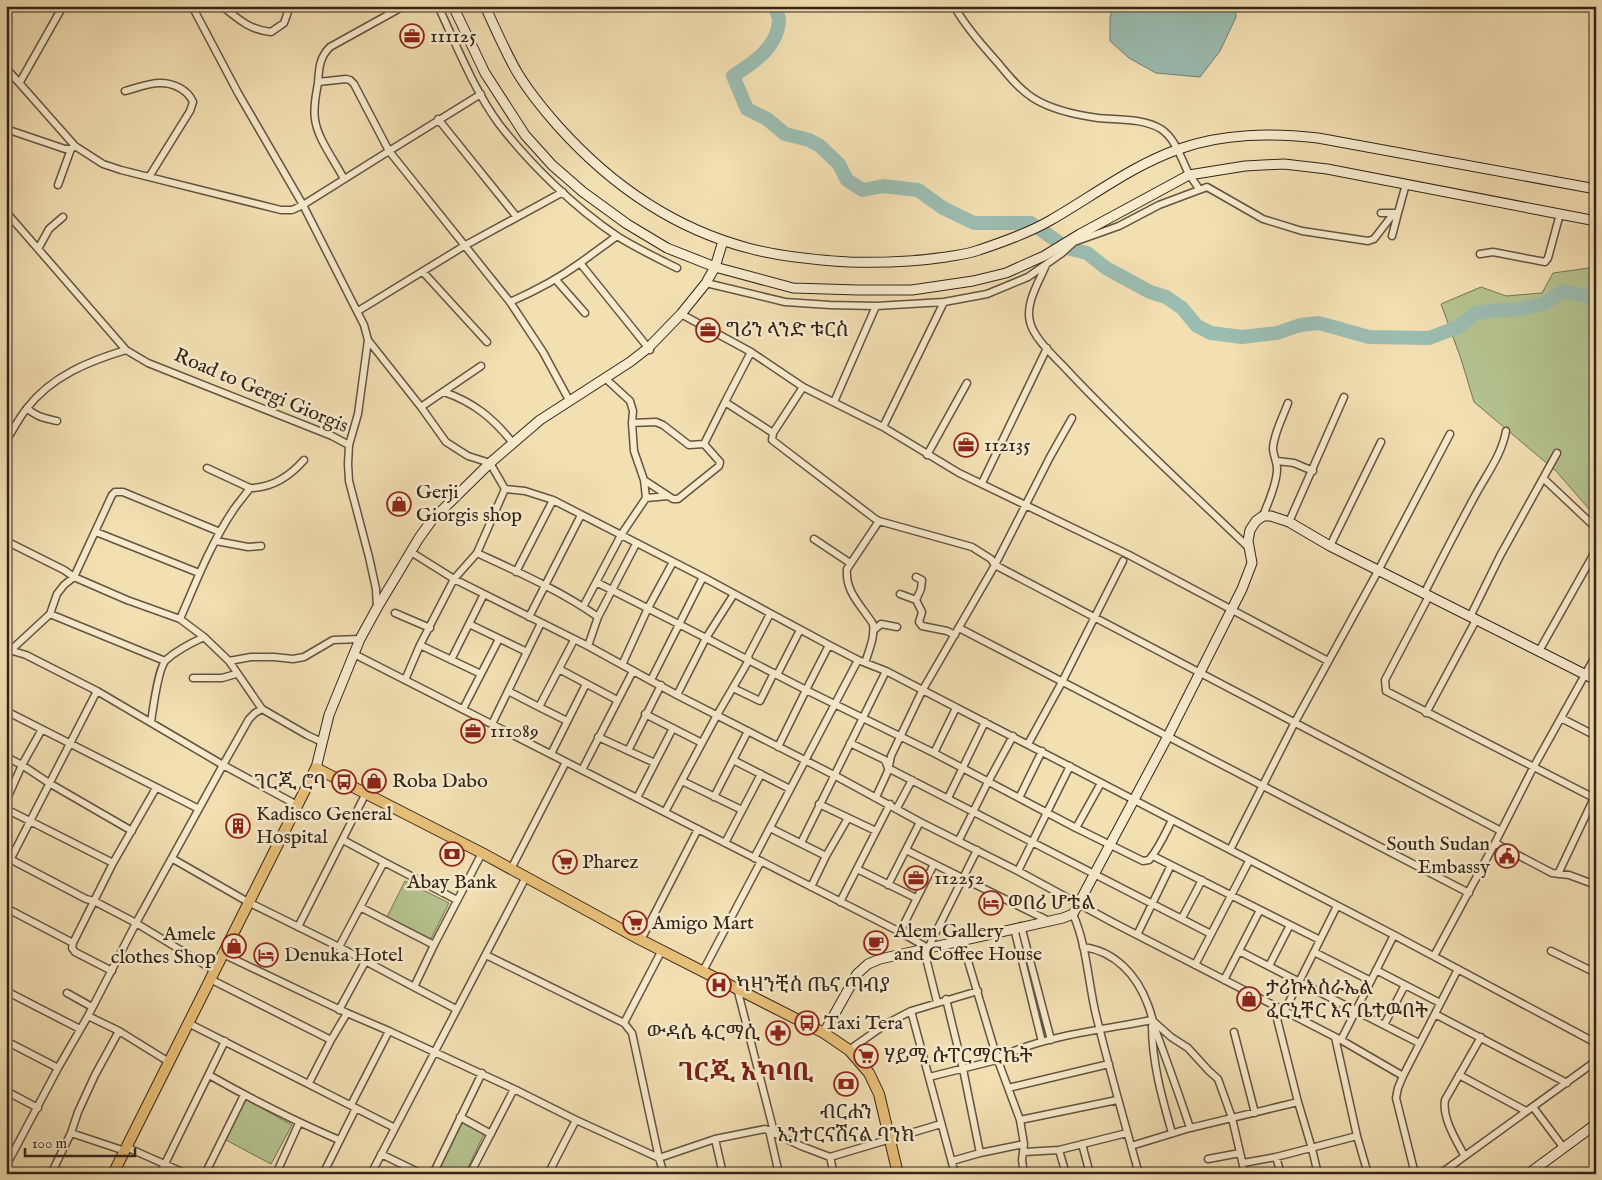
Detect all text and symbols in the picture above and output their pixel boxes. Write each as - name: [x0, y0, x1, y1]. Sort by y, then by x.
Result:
- office icon: 111125: [399, 23, 425, 49]
- place label: 111125: [430, 24, 476, 49]
- office icon: ግሪን ላንድ ቱርስ: [695, 317, 721, 343]
- place label: ግሪን ላንድ ቱርስ: [726, 318, 849, 343]
- street label: Road to Gergi Giorgis: [170, 343, 352, 439]
- office icon: 112135: [953, 432, 979, 458]
- place label: 112135: [984, 433, 1030, 458]
- place label: Gerji Giorgis shop: [416, 480, 522, 528]
- shop icon: Gerji Giorgis shop: [386, 491, 412, 517]
- office icon: 111089: [460, 718, 486, 744]
- place label: 111089: [490, 719, 539, 744]
- shop icon: Roba Dabo: [361, 768, 387, 794]
- bus stop icon: ገርጂ ሮባ: [331, 769, 357, 795]
- place label: Roba Dabo: [392, 769, 488, 794]
- place label: ገርጂ ሮባ: [255, 770, 326, 795]
- place label: Kadisco General Hospital: [256, 802, 393, 850]
- building icon: Kadisco General Hospital: [225, 813, 251, 839]
- place label: South Sudan Embassy: [1386, 832, 1490, 880]
- bank icon: Abay Bank: [439, 841, 465, 867]
- public building icon: South Sudan Embassy: [1494, 843, 1520, 869]
- supermarket icon: Pharez: [552, 849, 578, 875]
- place label: Pharez: [582, 850, 639, 875]
- office icon: 112252: [903, 865, 929, 891]
- place label: 112252: [934, 866, 984, 891]
- place label: Abay Bank: [406, 870, 497, 895]
- hotel icon: ወበሪ ሆቴል: [978, 890, 1004, 916]
- place label: ወበሪ ሆቴል: [1008, 891, 1095, 916]
- supermarket icon: Amigo Mart: [622, 910, 648, 936]
- place label: Amigo Mart: [651, 911, 754, 936]
- place label: Alem Gallery and Coffee House: [893, 919, 1042, 967]
- place label: Amele clothes Shop: [111, 922, 216, 970]
- cafe icon: Alem Gallery and Coffee House: [863, 930, 889, 956]
- shop icon: Amele clothes Shop: [221, 933, 247, 959]
- hotel icon: Denuka Hotel: [253, 942, 279, 968]
- place label: Denuka Hotel: [284, 943, 404, 968]
- hospital icon: ካዛንቺስ ጤና ጣብያ: [706, 972, 732, 998]
- place label: ካዛንቺስ ጤና ጣብያ: [736, 973, 890, 998]
- place label: ታሪኩእስራኤል ፈርኒቸር እና ቤተዉበት: [1266, 976, 1428, 1024]
- shop icon: ታሪኩእስራኤል ፈርኒቸር እና ቤተዉበት: [1236, 986, 1262, 1012]
- bus stop icon: Taxi Tera: [794, 1010, 820, 1036]
- place label: Taxi Tera: [824, 1011, 904, 1036]
- pharmacy icon: ውዳሴ ፋርማሲ: [765, 1020, 791, 1046]
- place label: ውዳሴ ፋርማሲ: [647, 1021, 760, 1046]
- supermarket icon: ሃይሚ ሱፐርማርኬት: [853, 1043, 879, 1069]
- place label: ሃይሚ ሱፐርማርኬት: [884, 1044, 1033, 1069]
- district label: ገርጂ አካባቢ: [679, 1057, 813, 1089]
- bank icon: ብርሐን ኢንተርናሽናል ባንክ: [833, 1071, 859, 1097]
- place label: ብርሐን ኢንተርናሽናል ባንክ: [777, 1100, 915, 1148]
- scale bar: [25, 1125, 135, 1157]
- text: 100 m: [32, 1134, 68, 1153]

